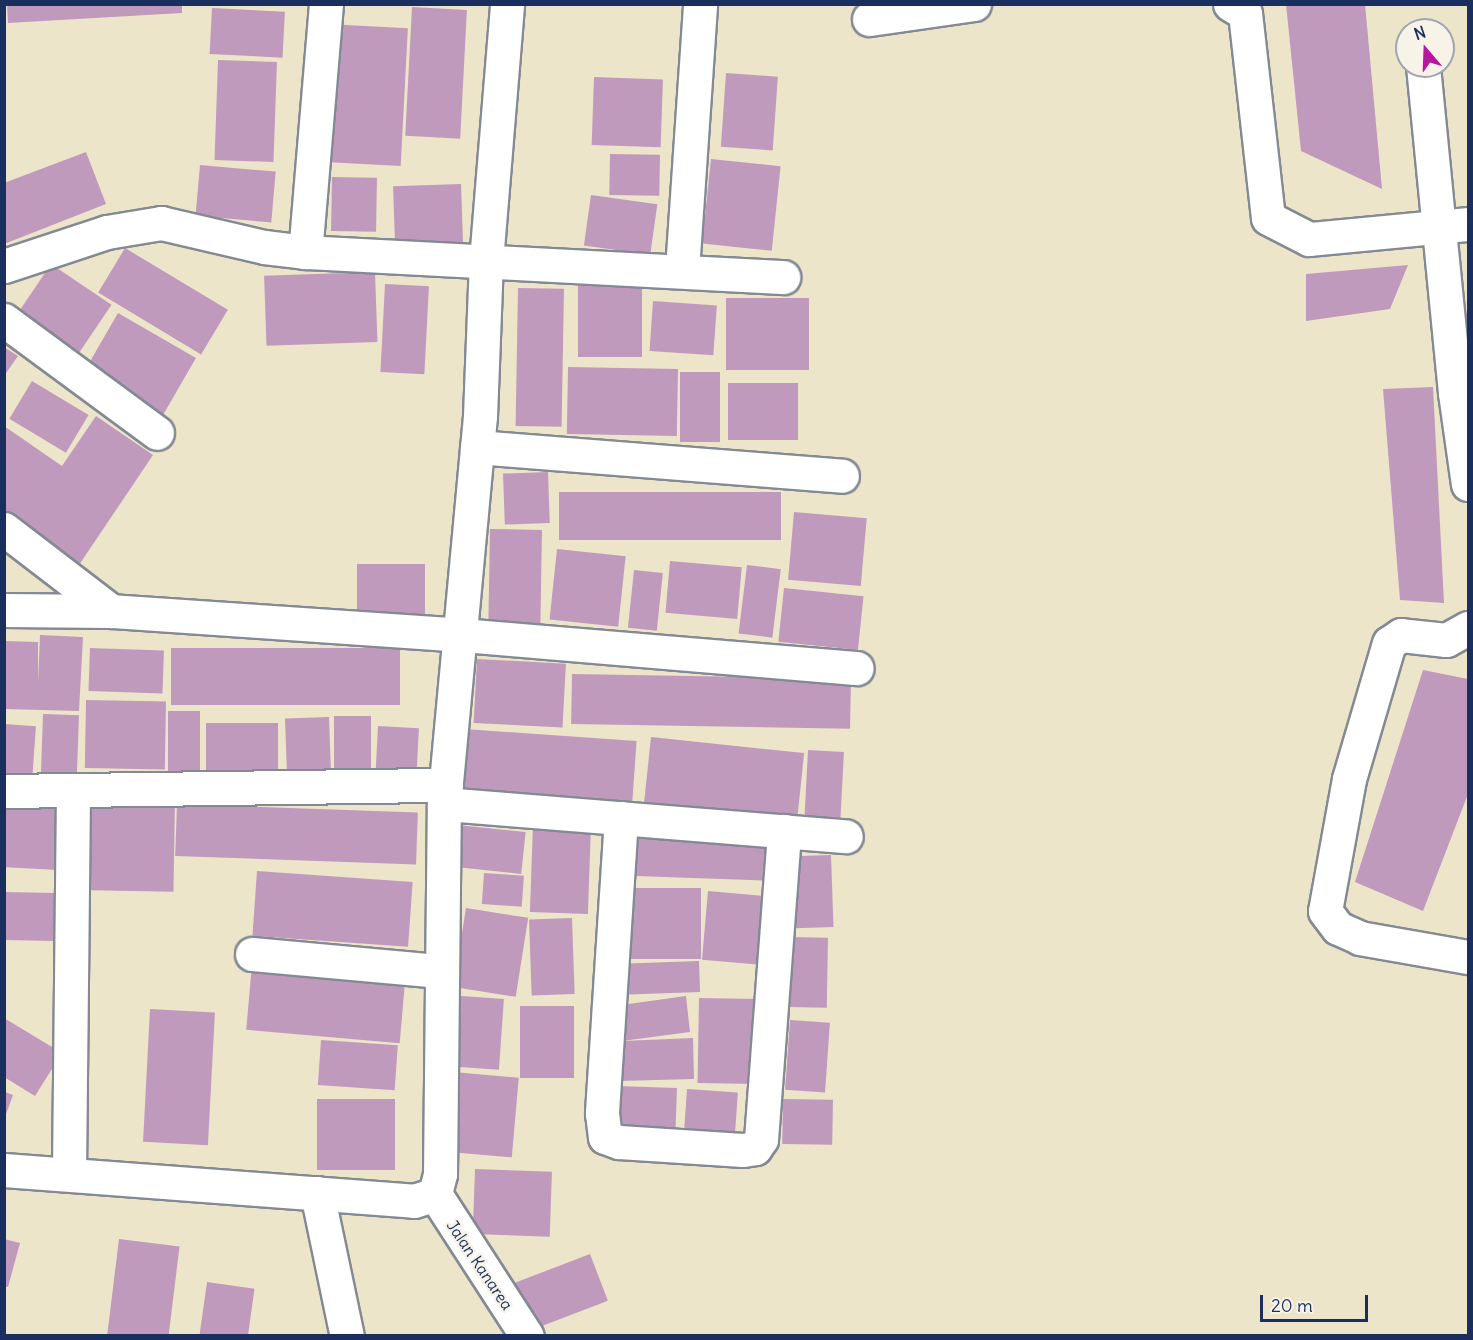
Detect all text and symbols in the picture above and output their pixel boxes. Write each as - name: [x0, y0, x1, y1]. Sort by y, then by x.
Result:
- north arrow: [1395, 18, 1455, 78]
- text: N: [1411, 22, 1428, 44]
- street label: Jalan Kanarea: [443, 1216, 517, 1314]
- scale bar: [1263, 1283, 1371, 1321]
- text: 20 m: [1271, 1294, 1313, 1317]

